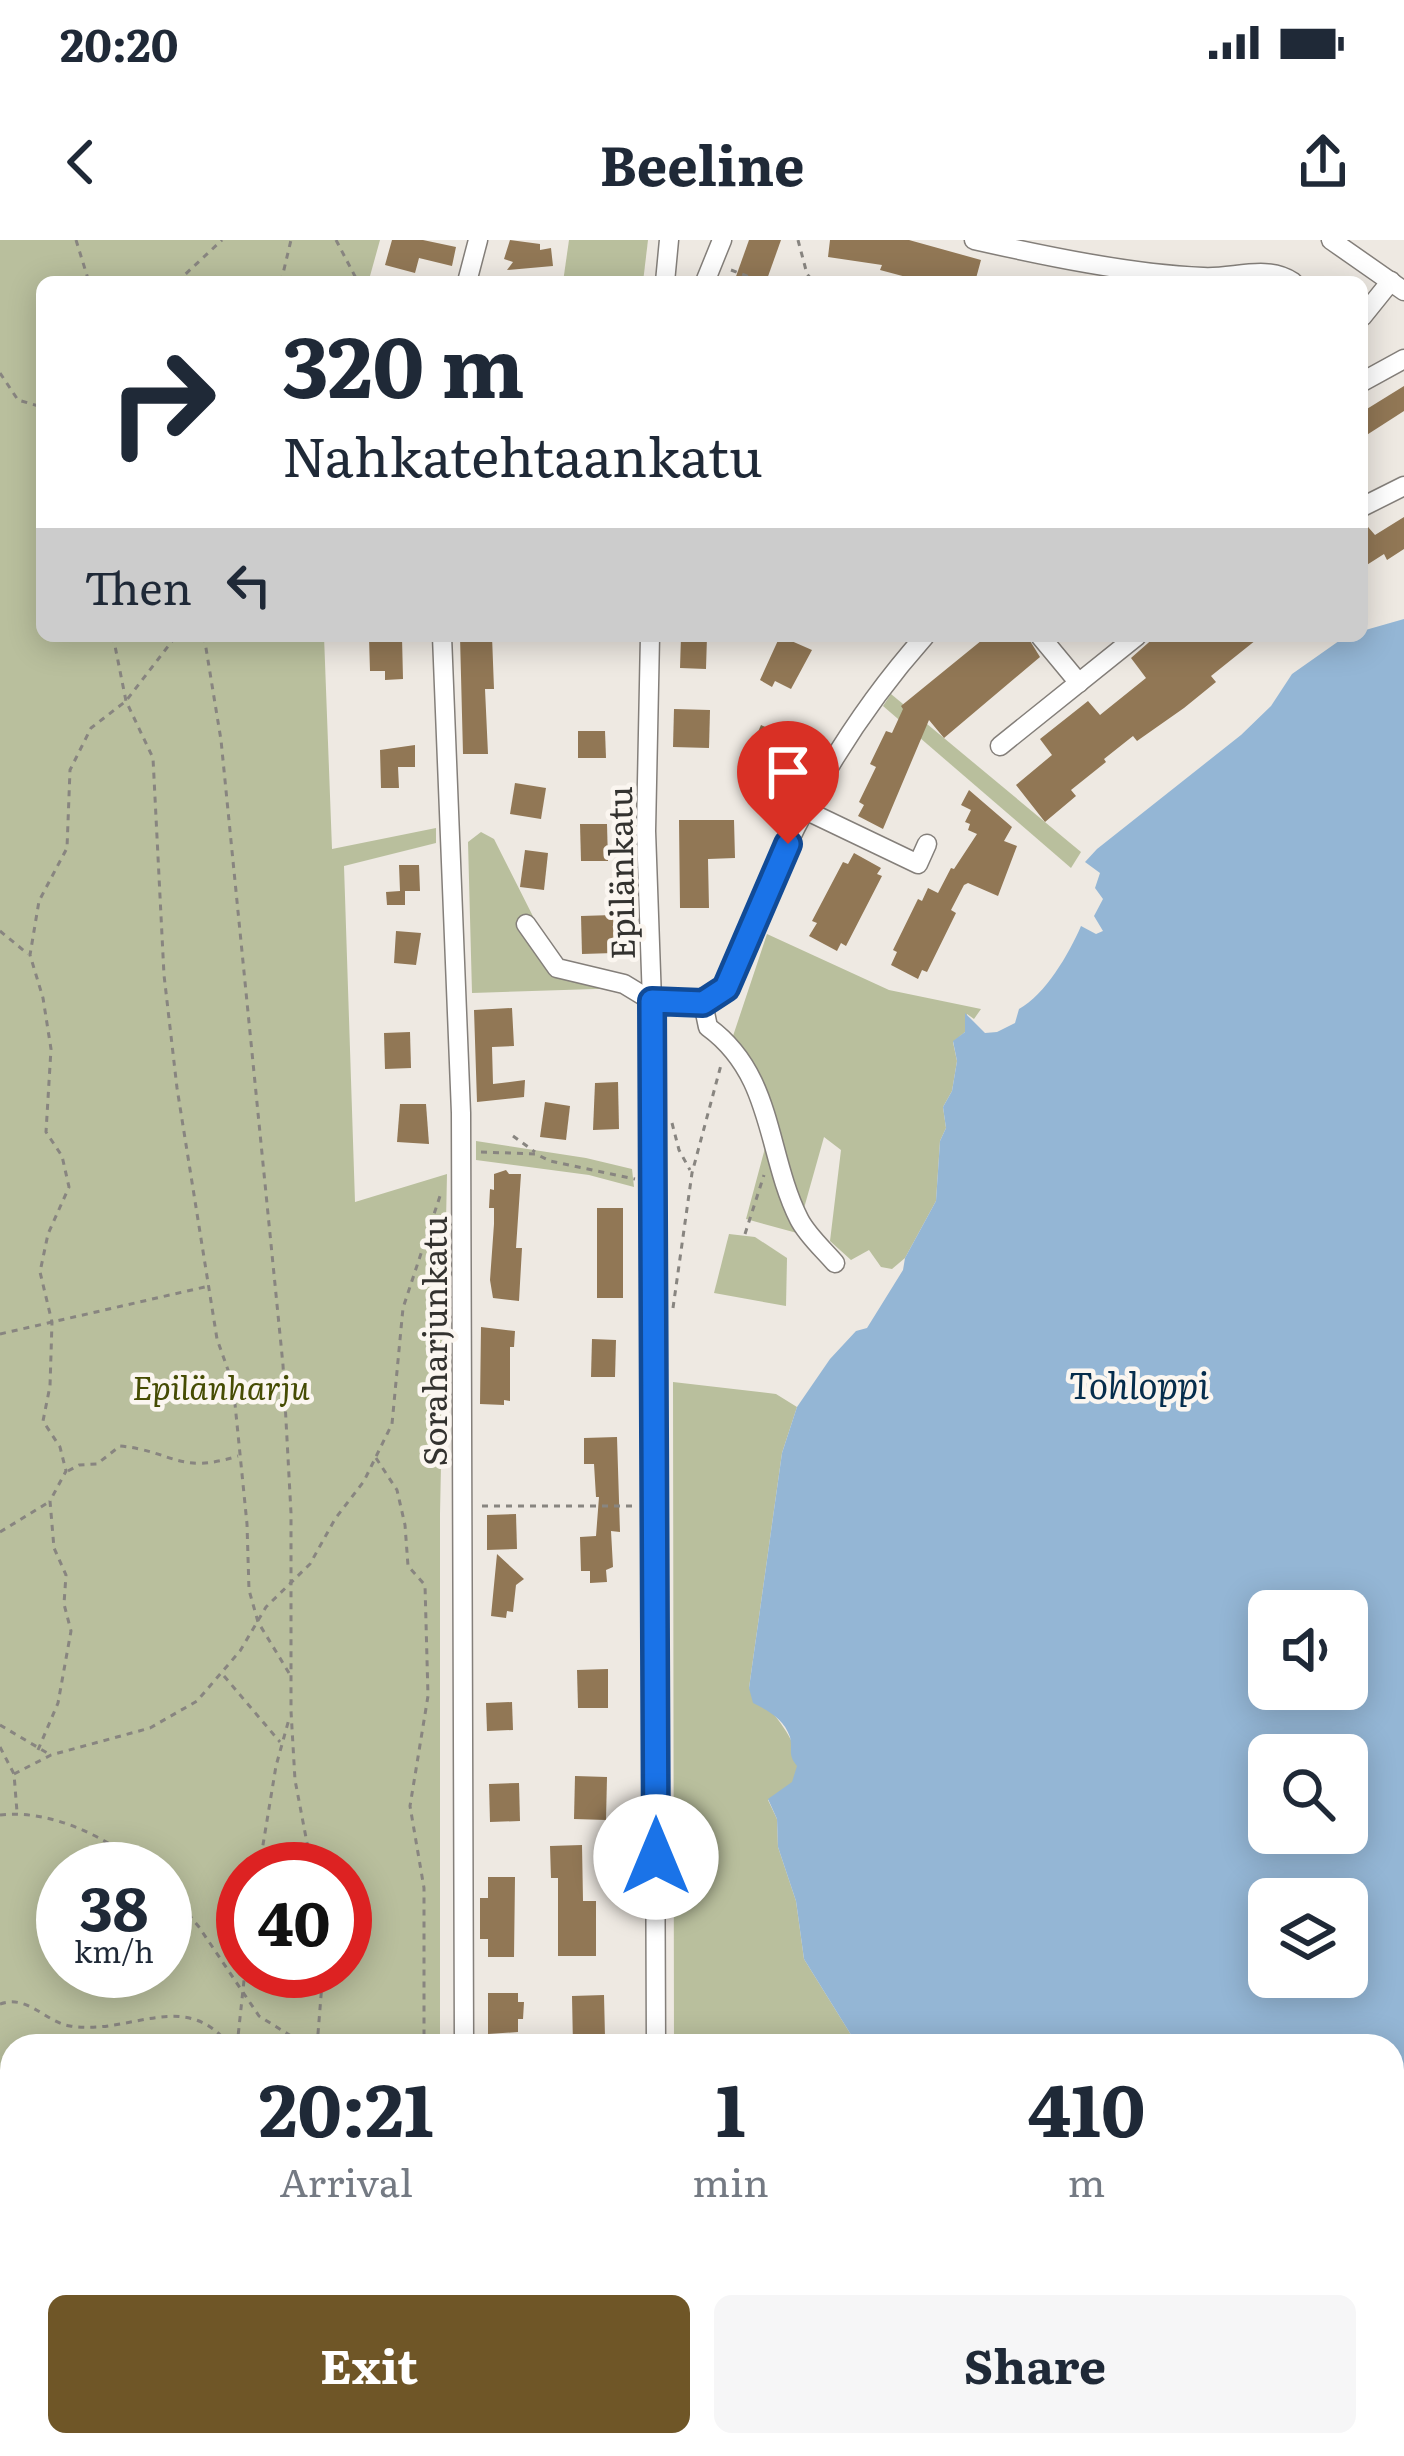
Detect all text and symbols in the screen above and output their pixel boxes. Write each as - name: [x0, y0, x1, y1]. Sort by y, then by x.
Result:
- text: 20:20: [60, 9, 178, 76]
- text: Beeline: [599, 122, 805, 203]
- icon: back: [48, 129, 114, 195]
- icon: share: [1290, 129, 1356, 195]
- text: 320 m: [282, 299, 525, 424]
- icon: right: [84, 324, 240, 480]
- text: Nahkatehtaankatu: [282, 413, 763, 494]
- text: Then: [84, 552, 192, 619]
- icon: left: [216, 552, 282, 618]
- pin: [737, 721, 839, 844]
- icon: arrive: [755, 739, 821, 805]
- street label: Epilänkatu: [593, 786, 645, 960]
- street label: Soraharjunkatu: [408, 1216, 457, 1466]
- water label: Tohloppi: [1069, 1357, 1209, 1410]
- park label: Epilänharju: [132, 1361, 310, 1410]
- map controls: [1248, 1590, 1368, 1998]
- button: sound: [1248, 1590, 1368, 1710]
- button: search: [1248, 1734, 1368, 1854]
- position arrow: [593, 1794, 719, 1920]
- speed limit sign: 40: [216, 1842, 372, 1998]
- text: 38: [80, 1860, 148, 1949]
- button: layers: [1248, 1878, 1368, 1998]
- text: km/h: [74, 1928, 154, 1972]
- text: 20:21: [259, 2052, 434, 2159]
- text: 1: [716, 2052, 746, 2159]
- text: 410: [1028, 2052, 1145, 2159]
- text: Arrival: [280, 2151, 413, 2209]
- text: min: [692, 2151, 769, 2209]
- text: m: [1068, 2151, 1105, 2209]
- button: Exit: [48, 2295, 690, 2433]
- button: Share: [714, 2295, 1356, 2433]

